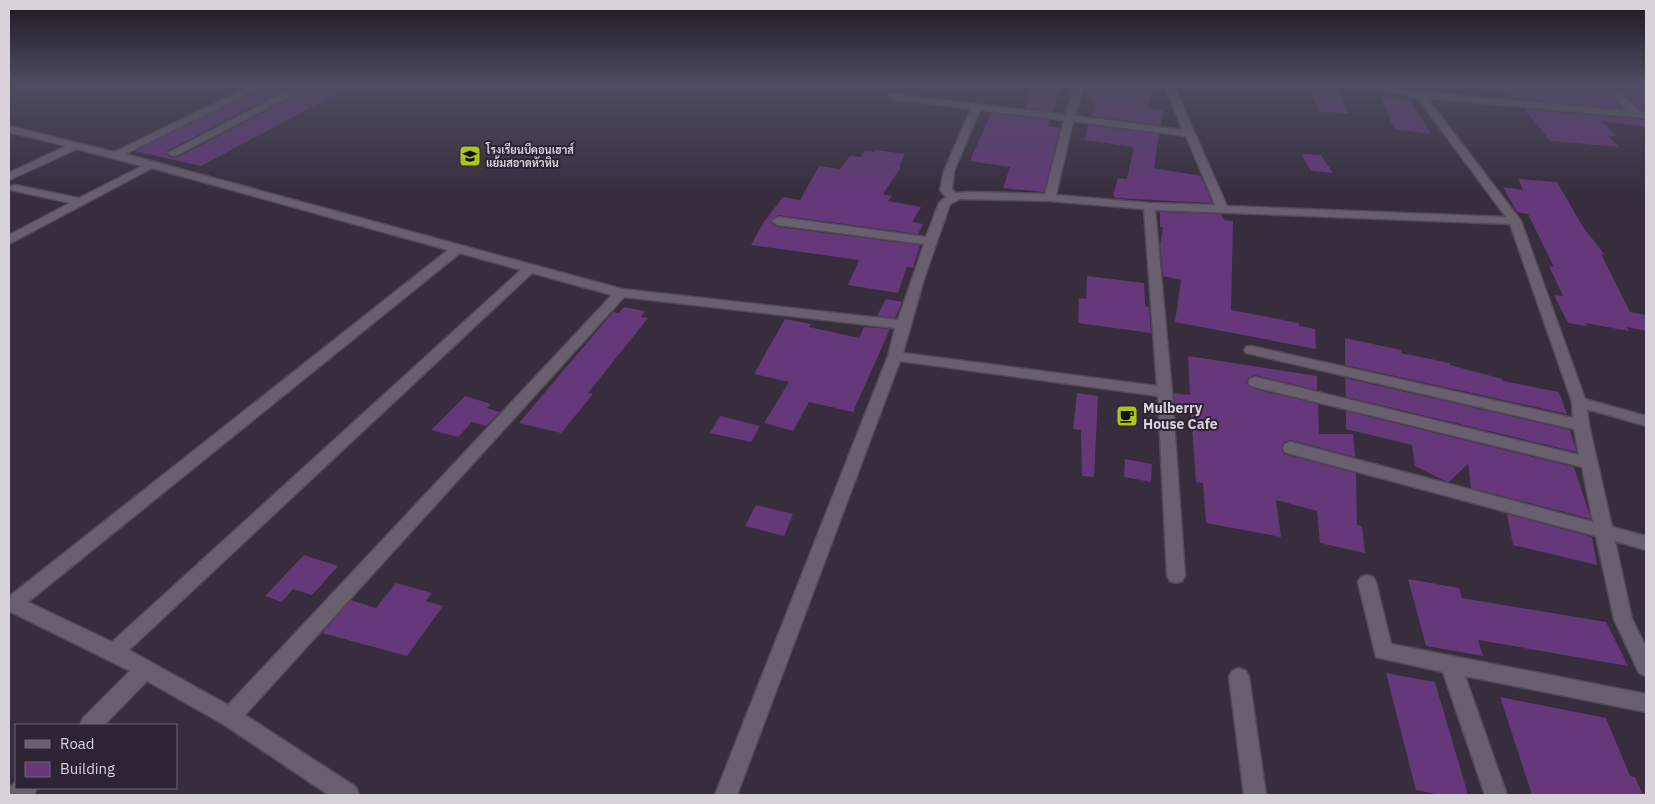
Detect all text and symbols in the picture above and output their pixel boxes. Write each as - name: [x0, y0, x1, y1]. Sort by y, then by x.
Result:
- place label: โรงเรียนบีคอนเฮาส์ แย้มสอาดหัวหิน: [485, 142, 575, 170]
- school or university icon: โรงเรียนบีคอนเฮาส์ แย้มสอาดหัวหิน: [458, 144, 482, 168]
- place label: Mulberry House Cafe: [1143, 399, 1218, 433]
- cafe icon: Mulberry House Cafe: [1115, 404, 1139, 428]
- legend: [15, 724, 178, 789]
- text: Road: [60, 734, 95, 753]
- text: Building: [60, 759, 115, 778]

